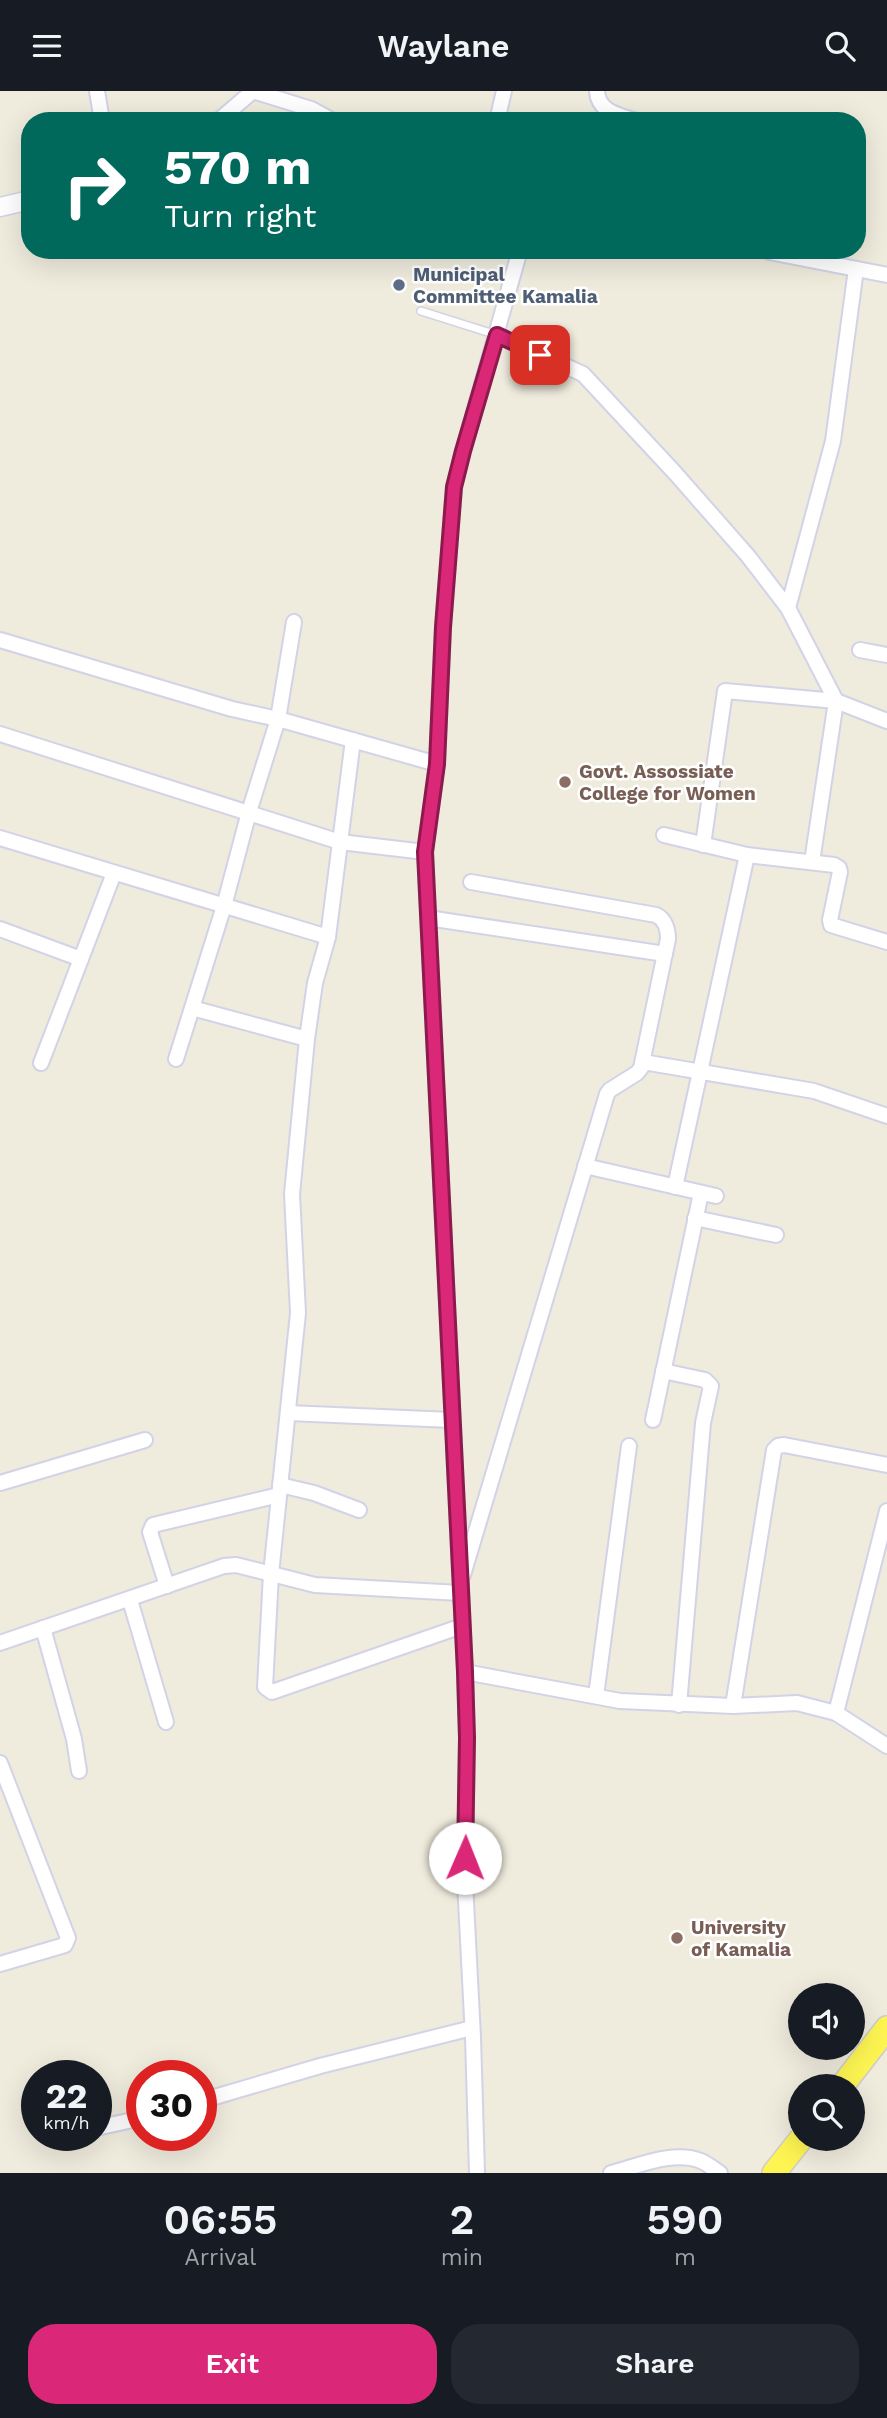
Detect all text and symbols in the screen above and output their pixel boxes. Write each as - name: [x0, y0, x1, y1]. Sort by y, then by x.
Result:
- icon: menu: [28, 27, 66, 65]
- text: Waylane: [377, 27, 510, 65]
- icon: search: [821, 27, 859, 65]
- text: 570 m: [164, 138, 311, 196]
- icon: right: [49, 140, 140, 231]
- text: Turn right: [164, 197, 316, 235]
- place label: Municipal Committee Kamalia: [413, 263, 598, 308]
- marker: Municipal Committee Kamalia: [391, 277, 407, 293]
- pin: [510, 325, 570, 385]
- icon: arrive: [521, 336, 559, 374]
- place label: Govt. Assossiate College for Women: [579, 760, 756, 805]
- marker: Govt. Assossiate College for Women: [557, 774, 573, 790]
- position arrow: [428, 1821, 502, 1895]
- place label: University of Kamalia: [691, 1916, 791, 1961]
- marker: University of Kamalia: [669, 1930, 685, 1946]
- map controls: [788, 1983, 865, 2151]
- button: sound: [788, 1983, 865, 2060]
- speed limit sign: 30: [126, 2060, 217, 2151]
- button: search: [788, 2074, 865, 2151]
- text: 22: [46, 2075, 87, 2117]
- text: km/h: [43, 2112, 90, 2133]
- text: 06:55: [163, 2195, 277, 2244]
- text: 2: [450, 2195, 474, 2244]
- text: 590: [647, 2195, 724, 2244]
- text: Arrival: [185, 2244, 256, 2271]
- text: min: [441, 2244, 483, 2271]
- text: m: [674, 2244, 696, 2271]
- button: Exit: [28, 2324, 437, 2404]
- button: Share: [451, 2324, 859, 2404]

